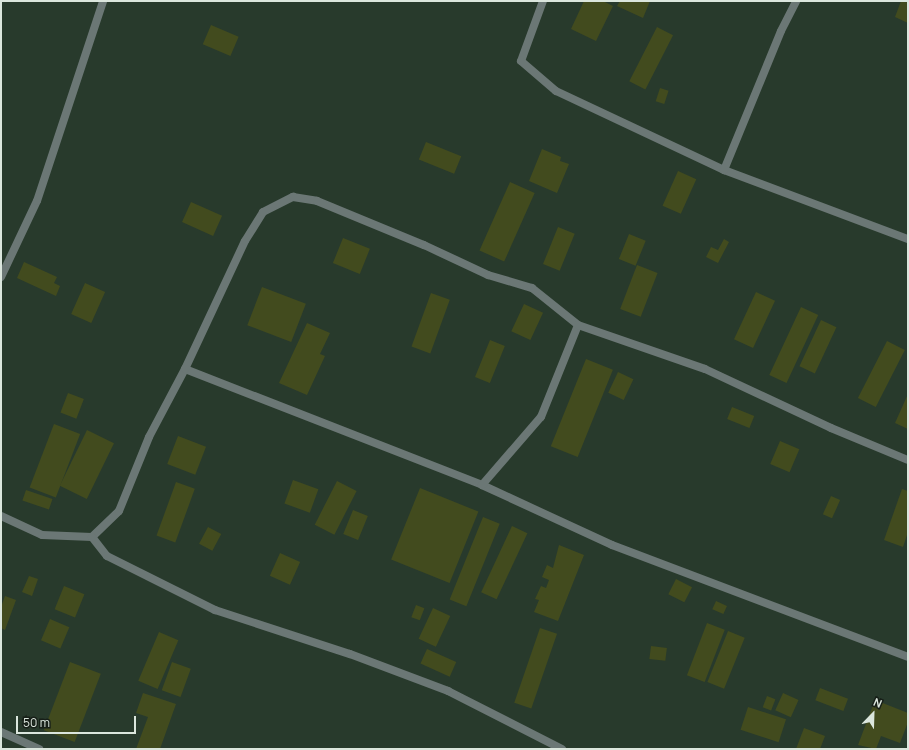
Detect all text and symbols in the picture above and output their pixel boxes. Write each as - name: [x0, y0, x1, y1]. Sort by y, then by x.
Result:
- north arrow: [853, 694, 893, 734]
- text: N: [871, 694, 884, 711]
- scale bar: [18, 708, 138, 734]
- text: 50 m: [23, 714, 50, 731]

